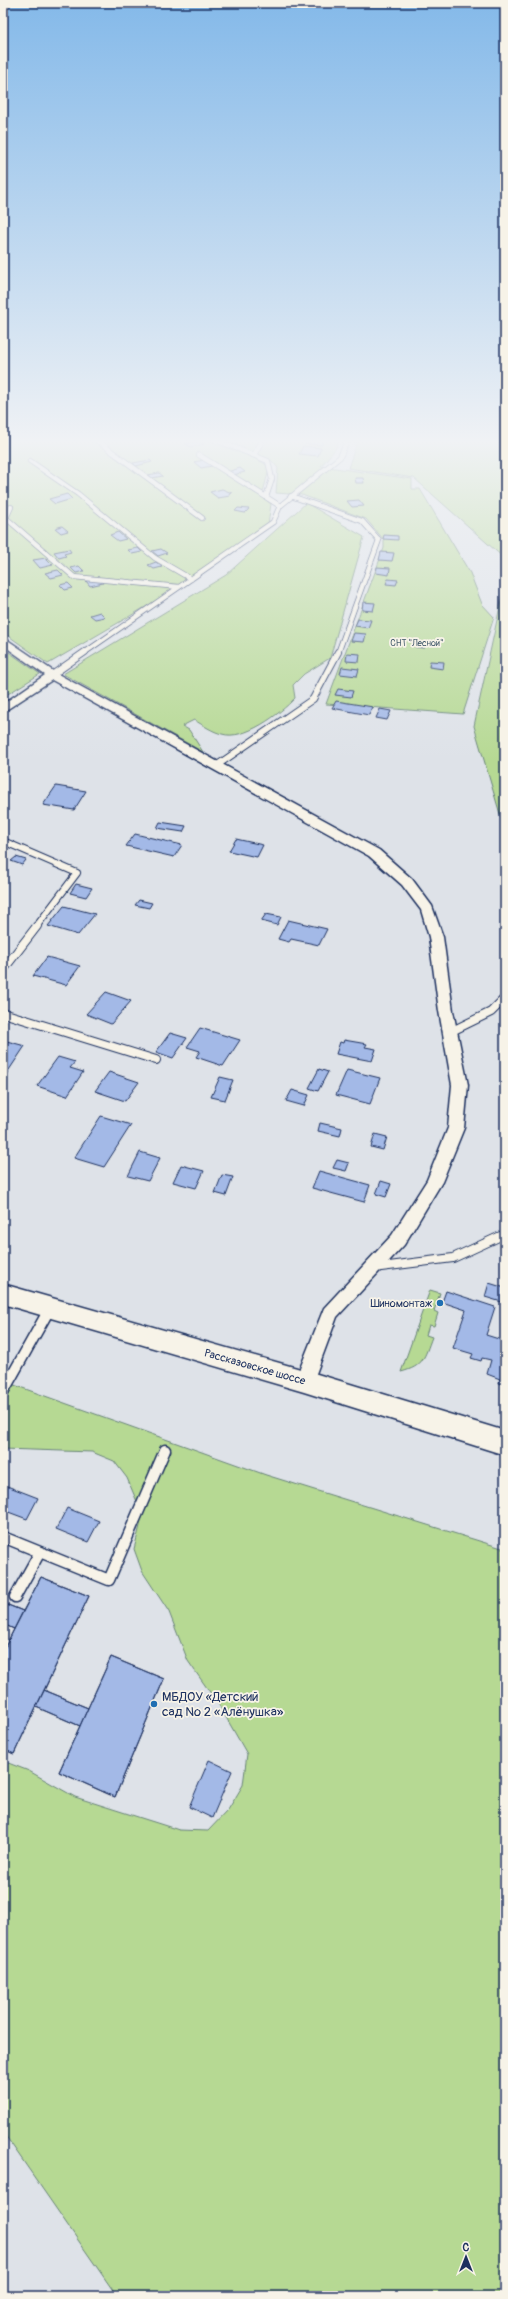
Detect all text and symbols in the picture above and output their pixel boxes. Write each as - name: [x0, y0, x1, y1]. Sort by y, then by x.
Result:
- park label: СНТ "Лесной": [390, 638, 444, 649]
- place label: Шиномонтаж: [370, 1297, 432, 1310]
- marker: Шиномонтаж: [435, 1298, 445, 1308]
- street label: Рассказовское шоссе: [203, 1346, 308, 1388]
- place label: МБДОУ «Детский сад № 2 «Алёнушка»: [162, 1689, 284, 1720]
- marker: МБДОУ «Детский сад № 2 «Алёнушка»: [149, 1699, 159, 1709]
- north arrow: [446, 2237, 486, 2277]
- text: С: [463, 2241, 470, 2254]

